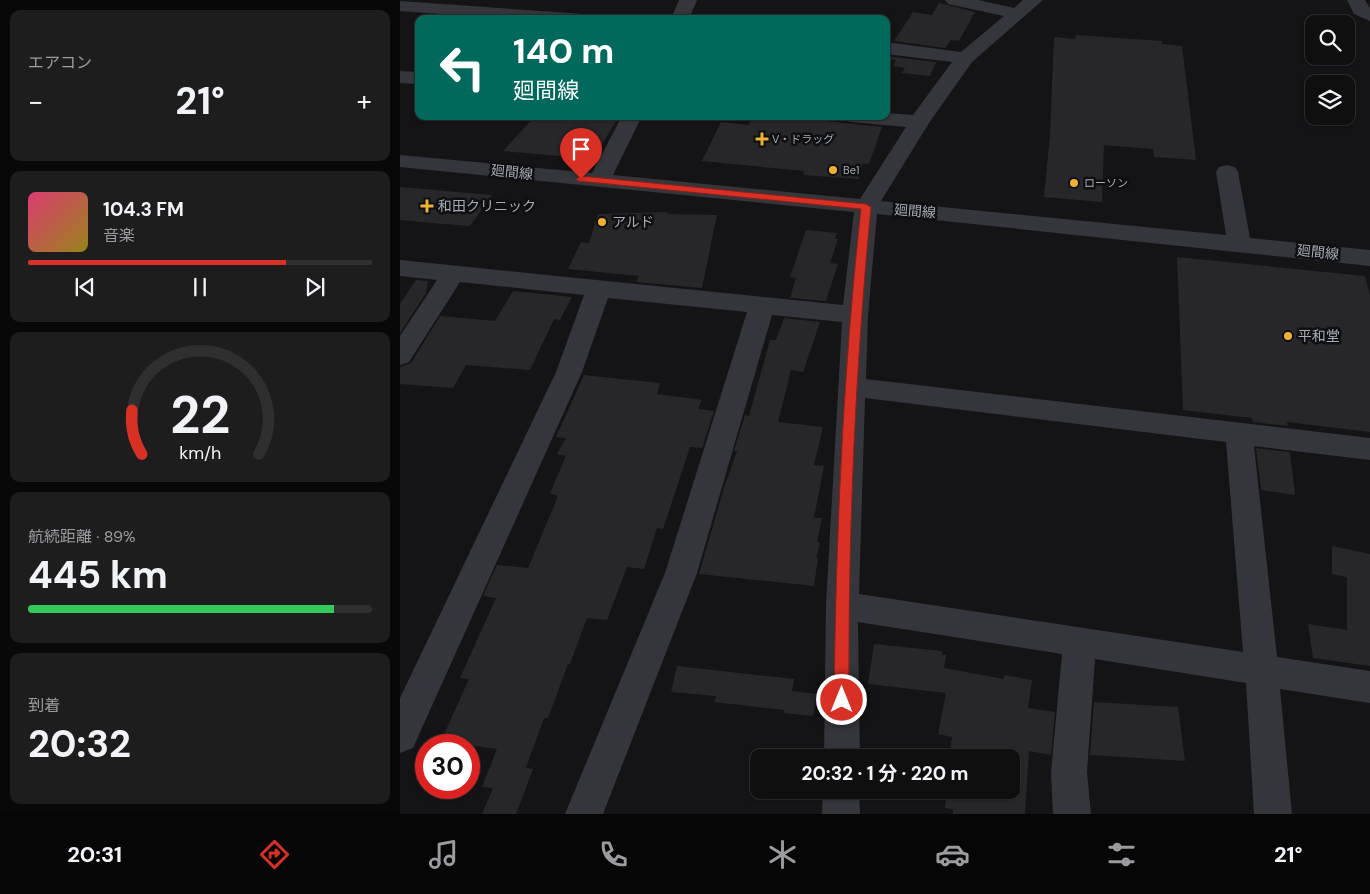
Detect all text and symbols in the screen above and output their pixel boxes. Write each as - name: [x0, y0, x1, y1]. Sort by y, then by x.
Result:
- map controls: [1305, 15, 1355, 125]
- button: search: [1305, 15, 1355, 65]
- text: 140 m: [513, 28, 614, 74]
- icon: left: [430, 35, 495, 100]
- text: エアコン: [28, 52, 92, 73]
- button: layers: [1305, 75, 1355, 125]
- text: 21°: [175, 76, 225, 126]
- text: 廻間線: [513, 76, 579, 105]
- text: −: [28, 83, 43, 120]
- text: +: [357, 83, 372, 120]
- pin: [560, 128, 602, 179]
- place label: V・ドラッグ: [772, 132, 834, 146]
- marker: V・ドラッグ: [756, 133, 768, 145]
- icon: arrive: [567, 135, 595, 163]
- street label: 廻間線: [490, 161, 534, 183]
- place label: Be1: [843, 163, 859, 177]
- marker: Be1: [827, 164, 839, 176]
- place label: ローソン: [1084, 176, 1128, 190]
- marker: ローソン: [1068, 177, 1080, 189]
- text: 104.3 FM: [103, 197, 184, 222]
- place label: 和田クリニック: [438, 197, 536, 215]
- marker: 和田クリニック: [420, 199, 434, 213]
- street label: 廻間線: [893, 200, 937, 222]
- place label: アルド: [612, 213, 654, 231]
- marker: アルド: [596, 216, 608, 228]
- text: 音楽: [103, 225, 135, 246]
- street label: 廻間線: [1296, 241, 1340, 263]
- icon: previous: [71, 273, 99, 301]
- icon: pause: [186, 273, 214, 301]
- icon: next: [301, 273, 329, 301]
- place label: 平和堂: [1298, 327, 1340, 345]
- marker: 平和堂: [1282, 330, 1294, 342]
- text: 22: [170, 381, 230, 449]
- text: km/h: [179, 441, 221, 465]
- text: 航続距離 · 89%: [28, 526, 136, 547]
- text: 445 km: [28, 550, 168, 600]
- position arrow: [815, 673, 867, 725]
- text: 到着: [28, 695, 60, 716]
- text: 20:32: [28, 719, 131, 769]
- speed limit sign: 30: [415, 734, 480, 799]
- text: 20:32 · 1 分 · 220 m: [802, 761, 968, 786]
- icon: directions: [257, 837, 292, 872]
- icon: music: [426, 837, 461, 872]
- icon: phone: [596, 837, 631, 872]
- icon: climate: [765, 837, 800, 872]
- icon: car: [935, 837, 970, 872]
- icon: filters: [1104, 837, 1139, 872]
- text: 20:31: [67, 840, 122, 869]
- text: 21°: [1274, 840, 1303, 869]

